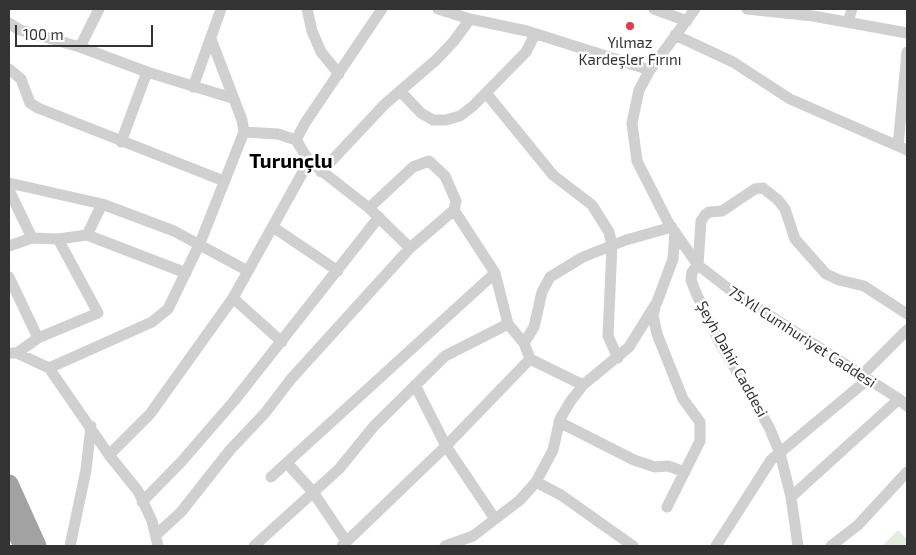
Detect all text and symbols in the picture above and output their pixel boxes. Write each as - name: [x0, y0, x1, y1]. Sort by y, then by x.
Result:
- scale bar: [18, 15, 155, 47]
- marker: Yılmaz Kardeşler Fırını: [624, 20, 636, 32]
- text: 100 m: [23, 25, 64, 43]
- place label: Yılmaz Kardeşler Fırını: [579, 34, 681, 69]
- district label: Turunçlu: [249, 149, 333, 173]
- street label: 75.Yıl Cumhuriyet Caddesi: [725, 282, 879, 392]
- street label: Şeyh Dahir Caddesi: [693, 298, 771, 420]

